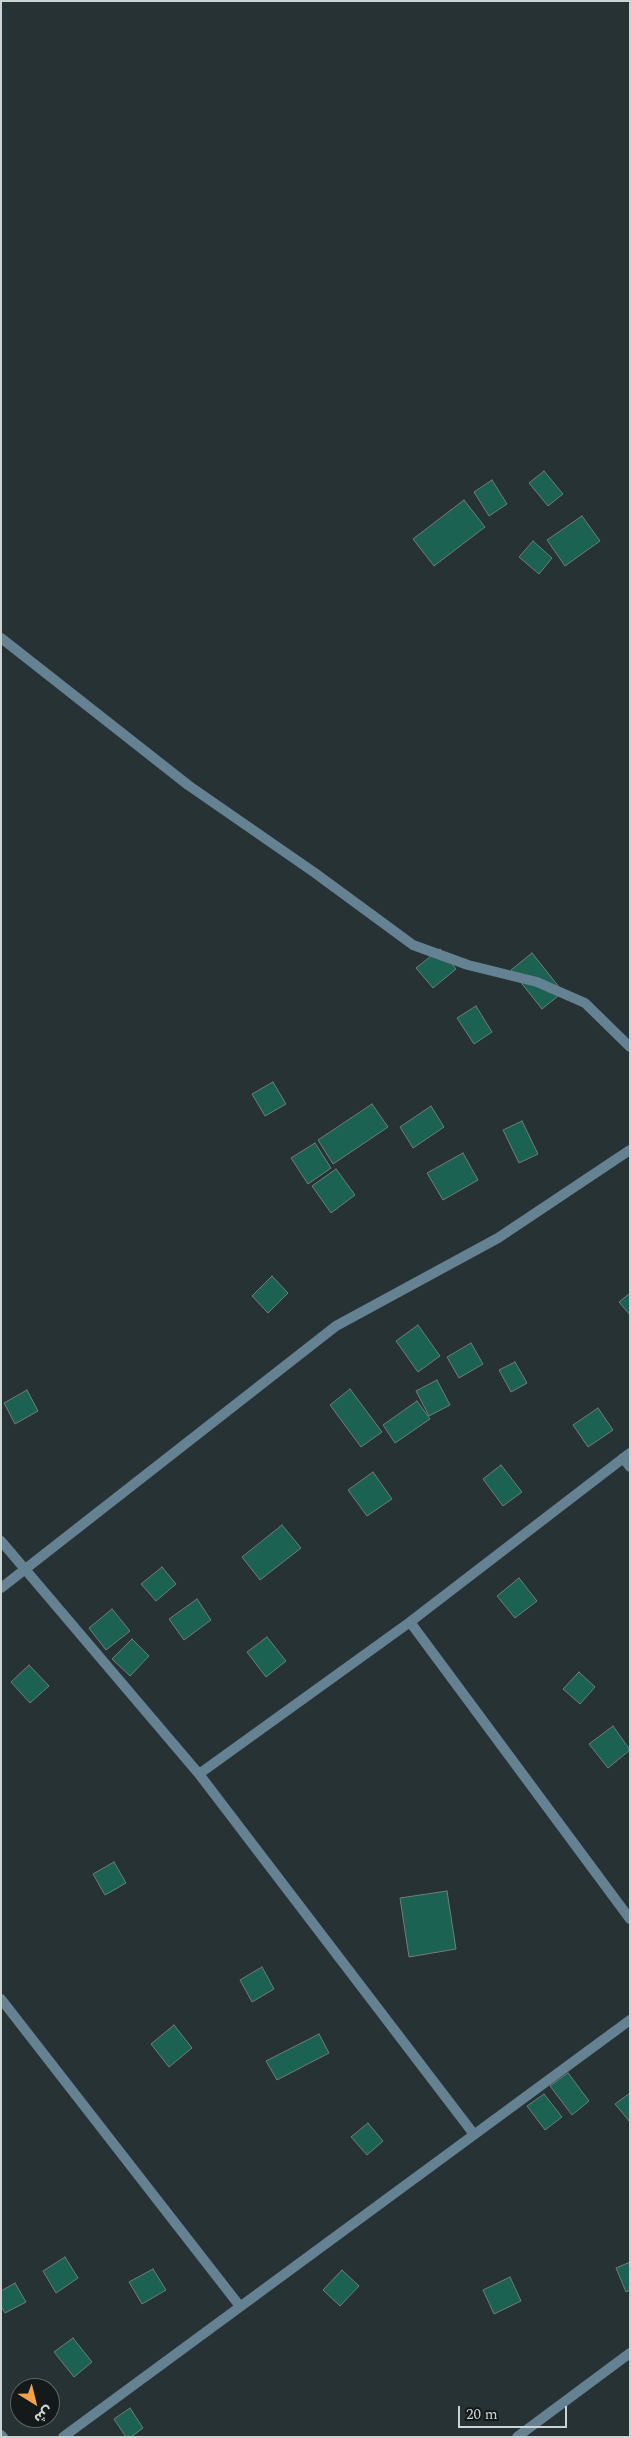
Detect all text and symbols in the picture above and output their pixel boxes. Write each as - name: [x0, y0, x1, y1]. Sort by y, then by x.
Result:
- north arrow: [10, 2378, 60, 2428]
- scale bar: [461, 2396, 570, 2428]
- text: ش: [30, 2401, 57, 2429]
- text: 20 m: [466, 2403, 498, 2426]

